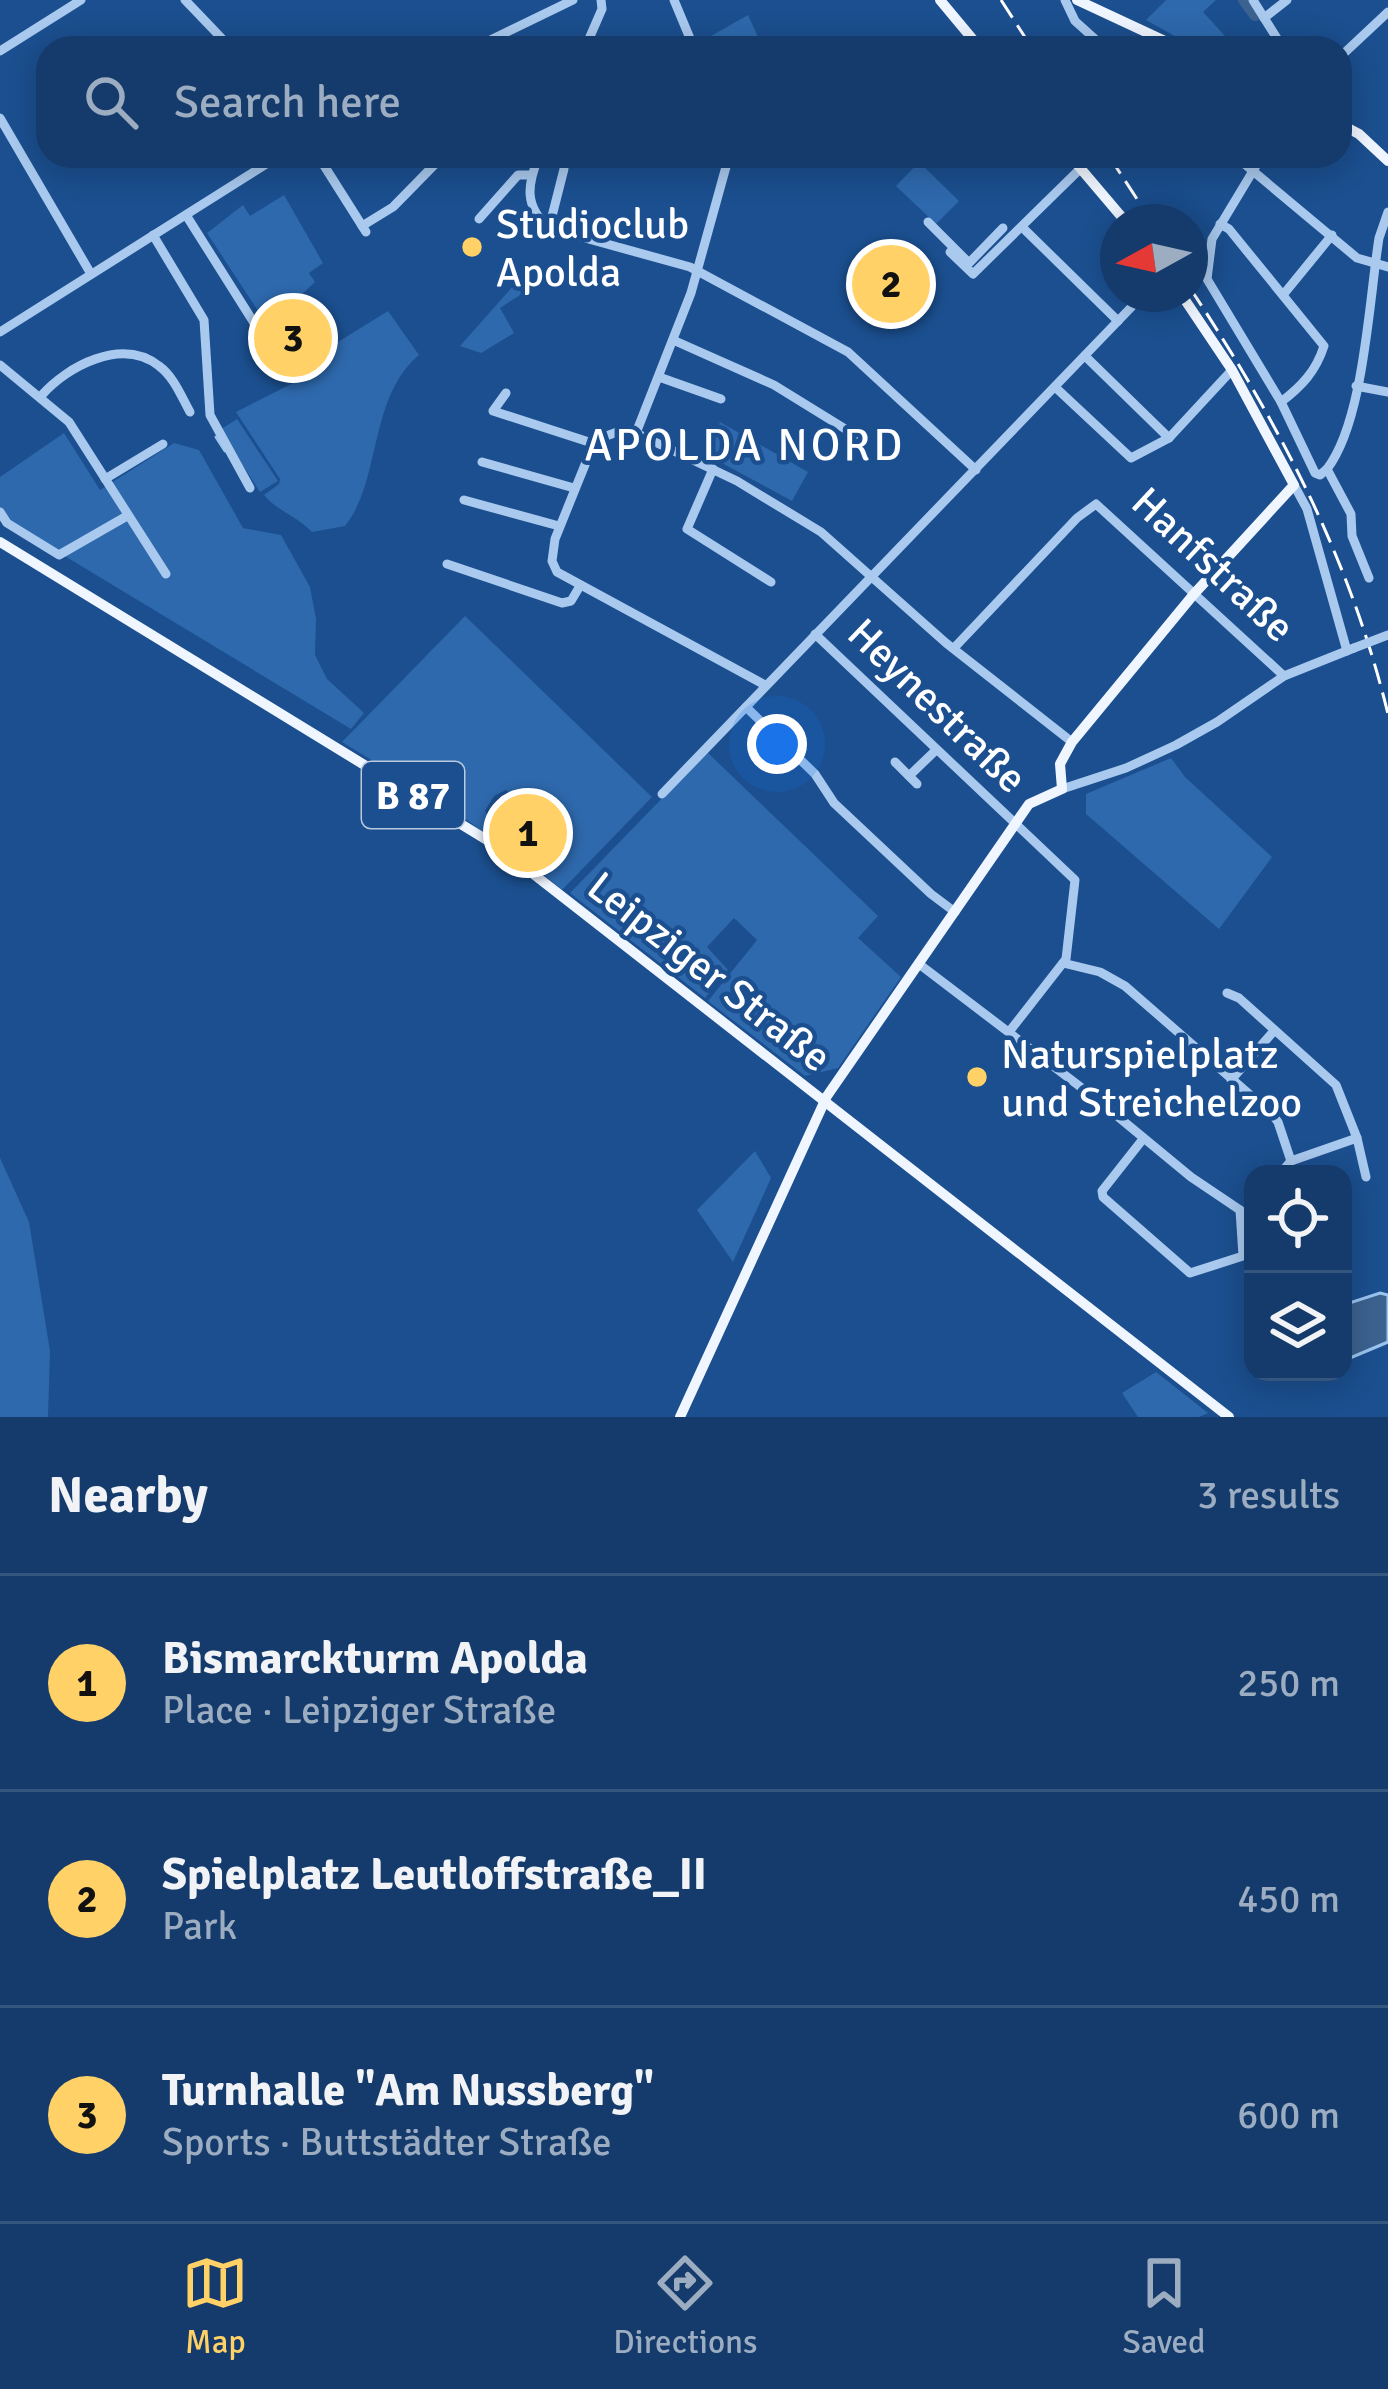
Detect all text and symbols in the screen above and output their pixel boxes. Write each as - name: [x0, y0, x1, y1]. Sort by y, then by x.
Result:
- search box: [36, 36, 1352, 168]
- icon: search: [78, 69, 144, 135]
- text: Search here: [174, 75, 401, 130]
- place label: Studioclub Apolda: [496, 199, 689, 298]
- north arrow: [1100, 204, 1208, 312]
- marker: Studioclub Apolda: [459, 234, 485, 260]
- pin: 2: [852, 239, 930, 329]
- pin: 3: [254, 293, 332, 383]
- district label: APOLDA NORD: [584, 418, 906, 473]
- street label: Hanfstraße: [1121, 477, 1305, 653]
- street label: Heynestraße: [837, 608, 1037, 804]
- your location: [747, 714, 807, 774]
- road number: B 87: [362, 762, 464, 828]
- pin: 1: [489, 788, 567, 878]
- street label: Leipziger Straße: [577, 861, 841, 1083]
- place label: Naturspielplatz und Streichelzoo: [1001, 1029, 1302, 1128]
- marker: Naturspielplatz und Streichelzoo: [964, 1064, 990, 1090]
- map controls: [1244, 1165, 1352, 1381]
- button: locate: [1244, 1165, 1352, 1273]
- button: layers: [1244, 1273, 1352, 1381]
- text: Nearby: [48, 1464, 208, 1527]
- text: 3 results: [1197, 1471, 1340, 1519]
- text: Bismarckturm Apolda: [162, 1631, 588, 1686]
- text: 1: [76, 1659, 98, 1707]
- text: 250 m: [1237, 1659, 1340, 1707]
- text: Place · Leipziger Straße: [162, 1686, 556, 1734]
- text: Spielplatz Leutloffstraße_II: [162, 1847, 707, 1902]
- text: 2: [76, 1875, 98, 1923]
- text: 450 m: [1237, 1875, 1340, 1923]
- text: Park: [162, 1902, 237, 1950]
- text: Turnhalle "Am Nussberg": [162, 2063, 654, 2118]
- text: 3: [76, 2091, 98, 2139]
- text: 600 m: [1237, 2091, 1340, 2139]
- text: Sports · Buttstädter Straße: [162, 2118, 612, 2166]
- tab: Map: [182, 2250, 248, 2363]
- tab: Directions: [613, 2250, 758, 2363]
- tab: Saved: [1122, 2250, 1206, 2363]

